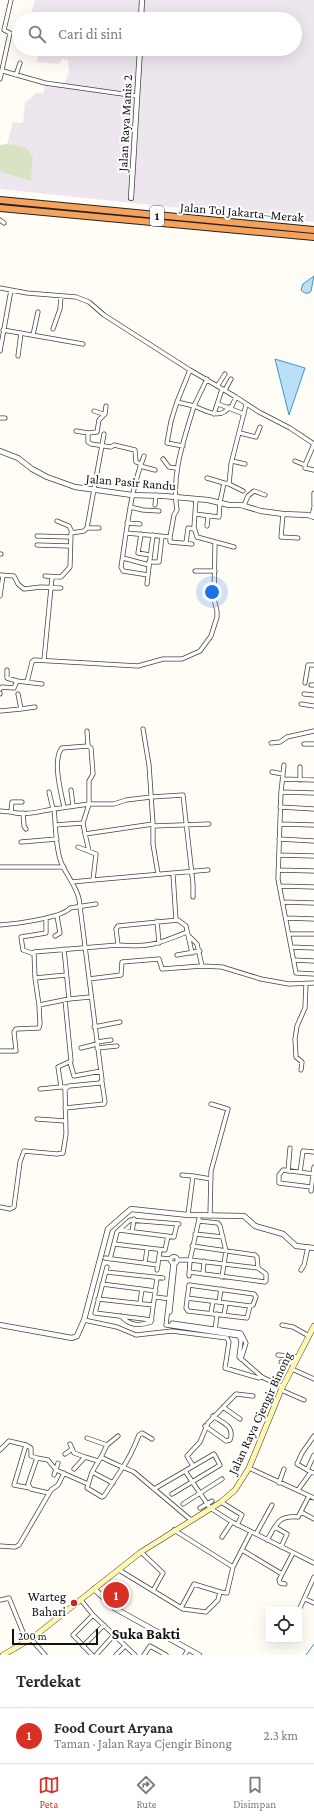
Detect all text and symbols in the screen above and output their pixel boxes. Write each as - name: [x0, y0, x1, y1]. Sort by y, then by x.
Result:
- search box: [12, 12, 302, 56]
- icon: search: [26, 23, 48, 45]
- text: Cari di sini: [58, 26, 122, 42]
- street label: Jalan Raya Manis 2: [115, 74, 135, 173]
- street label: Jalan Tol Jakarta–Merak: [179, 199, 305, 225]
- road number: 1: [150, 206, 164, 226]
- street label: Jalan Pasir Randu: [84, 470, 177, 493]
- your location: [202, 582, 222, 602]
- street label: Jalan Raya Cjengir Binong: [225, 1349, 296, 1478]
- pin: 1: [103, 1580, 129, 1610]
- place label: Warteg Bahari: [28, 1589, 67, 1619]
- marker: Warteg Bahari: [69, 1598, 79, 1608]
- map controls: [266, 1607, 302, 1643]
- button: locate: [266, 1607, 302, 1643]
- district label: Suka Bakti: [112, 1626, 181, 1642]
- scale bar: [12, 1627, 98, 1646]
- text: 200 m: [18, 1630, 47, 1642]
- text: Terdekat: [16, 1672, 81, 1691]
- text: Food Court Aryana: [54, 1720, 173, 1736]
- text: 1: [27, 1728, 31, 1743]
- text: 2.3 km: [264, 1728, 298, 1743]
- text: Taman · Jalan Raya Cjengir Binong: [54, 1736, 232, 1751]
- tab: Peta: [38, 1774, 60, 1810]
- tab: Rute: [135, 1774, 157, 1810]
- tab: Disimpan: [233, 1774, 276, 1810]

